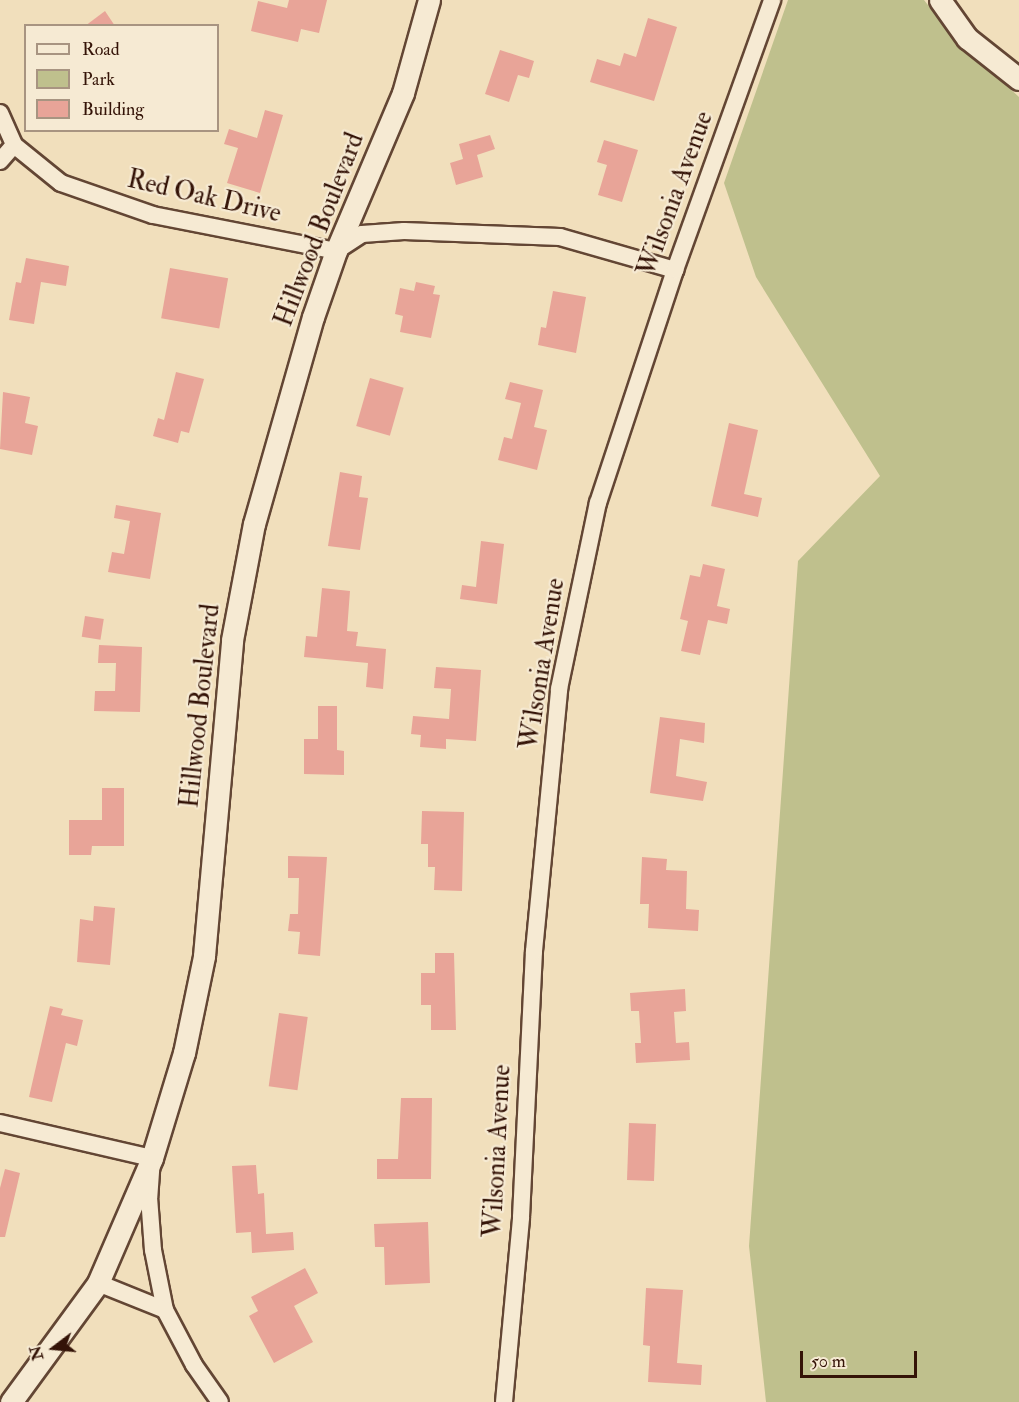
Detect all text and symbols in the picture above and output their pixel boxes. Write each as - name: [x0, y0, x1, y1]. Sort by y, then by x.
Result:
- legend: [24, 24, 219, 132]
- text: Road: [82, 38, 120, 61]
- text: Park: [82, 68, 115, 91]
- text: Building: [82, 98, 144, 121]
- street label: Wilsonia Avenue: [632, 107, 720, 281]
- street label: Hillwood Boulevard: [269, 129, 371, 331]
- street label: Red Oak Drive: [124, 164, 284, 230]
- street label: Wilsonia Avenue: [514, 576, 572, 752]
- street label: Hillwood Boulevard: [175, 602, 227, 810]
- street label: Wilsonia Avenue: [478, 1064, 518, 1238]
- north arrow: [24, 1318, 84, 1378]
- scale bar: [803, 1339, 920, 1377]
- text: N: [25, 1343, 48, 1363]
- text: 50 m: [811, 1350, 846, 1373]

